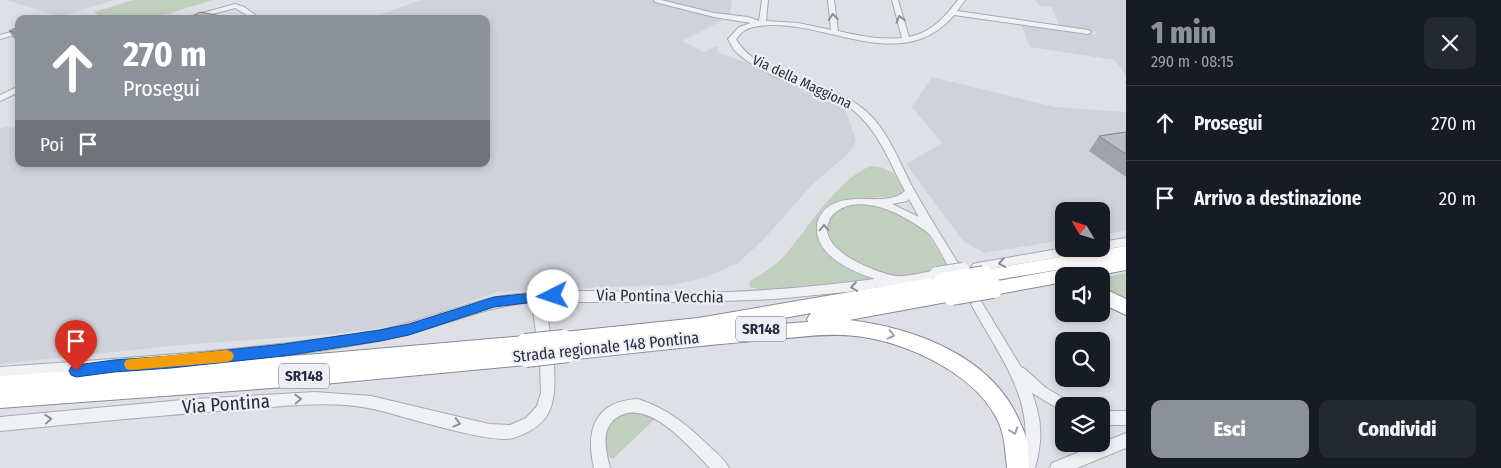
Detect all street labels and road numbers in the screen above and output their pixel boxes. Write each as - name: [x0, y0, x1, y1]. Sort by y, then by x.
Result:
- street label: Via della Maggiona: [750, 52, 854, 113]
- street label: Via Pontina Vecchia: [596, 285, 724, 307]
- road number: SR148: [736, 316, 786, 342]
- street label: Strada regionale 148 Pontina: [512, 328, 700, 366]
- road number: SR148: [279, 364, 329, 388]
- street label: Via Pontina: [181, 389, 271, 419]

